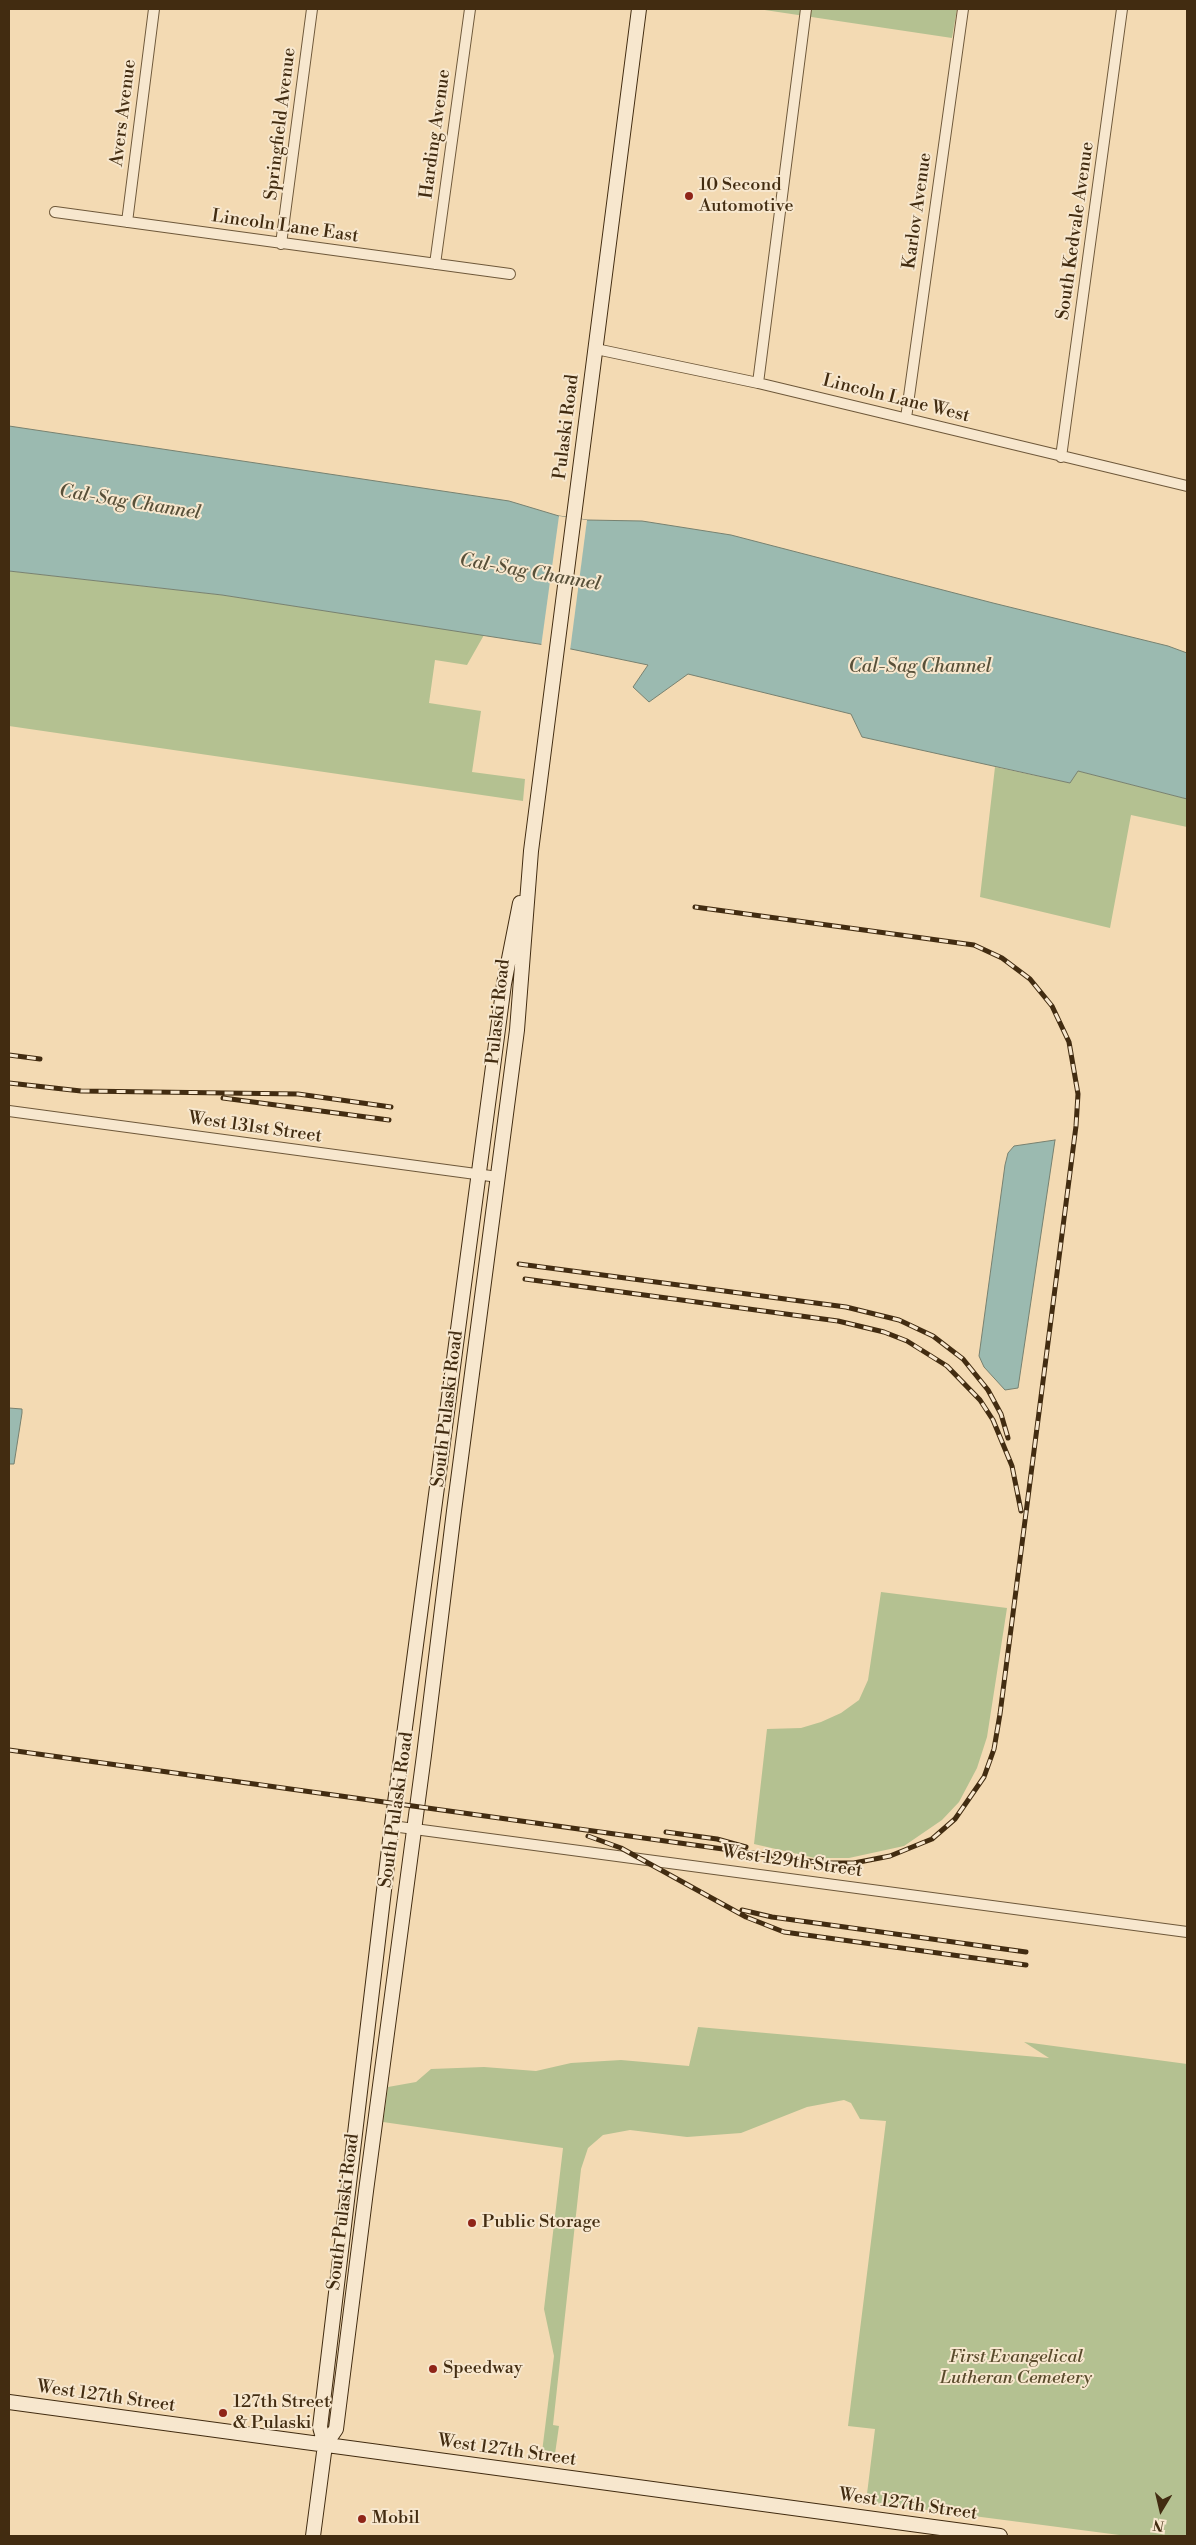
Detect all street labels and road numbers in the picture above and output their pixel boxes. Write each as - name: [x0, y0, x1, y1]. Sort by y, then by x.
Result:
- street label: Springfield Avenue: [261, 46, 301, 202]
- street label: Avers Avenue: [107, 58, 141, 168]
- street label: Harding Avenue: [416, 68, 456, 200]
- street label: South Kedvale Avenue: [1053, 140, 1099, 322]
- street label: Karlov Avenue: [899, 151, 937, 271]
- street label: Lincoln Lane East: [210, 206, 360, 248]
- street label: Lincoln Lane West: [820, 370, 972, 428]
- street label: Pulaski Road: [550, 373, 584, 481]
- street label: Pulaski Road: [483, 958, 515, 1066]
- street label: West 131st Street: [187, 1108, 323, 1148]
- street label: South Pulaski Road: [428, 1329, 468, 1489]
- street label: South Pulaski Road: [375, 1730, 419, 1890]
- street label: West 129th Street: [720, 1841, 864, 1883]
- street label: South Pulaski Road: [324, 2132, 364, 2292]
- street label: West 127th Street: [35, 2377, 177, 2417]
- street label: West 127th Street: [436, 2431, 578, 2471]
- street label: West 127th Street: [837, 2485, 979, 2525]

